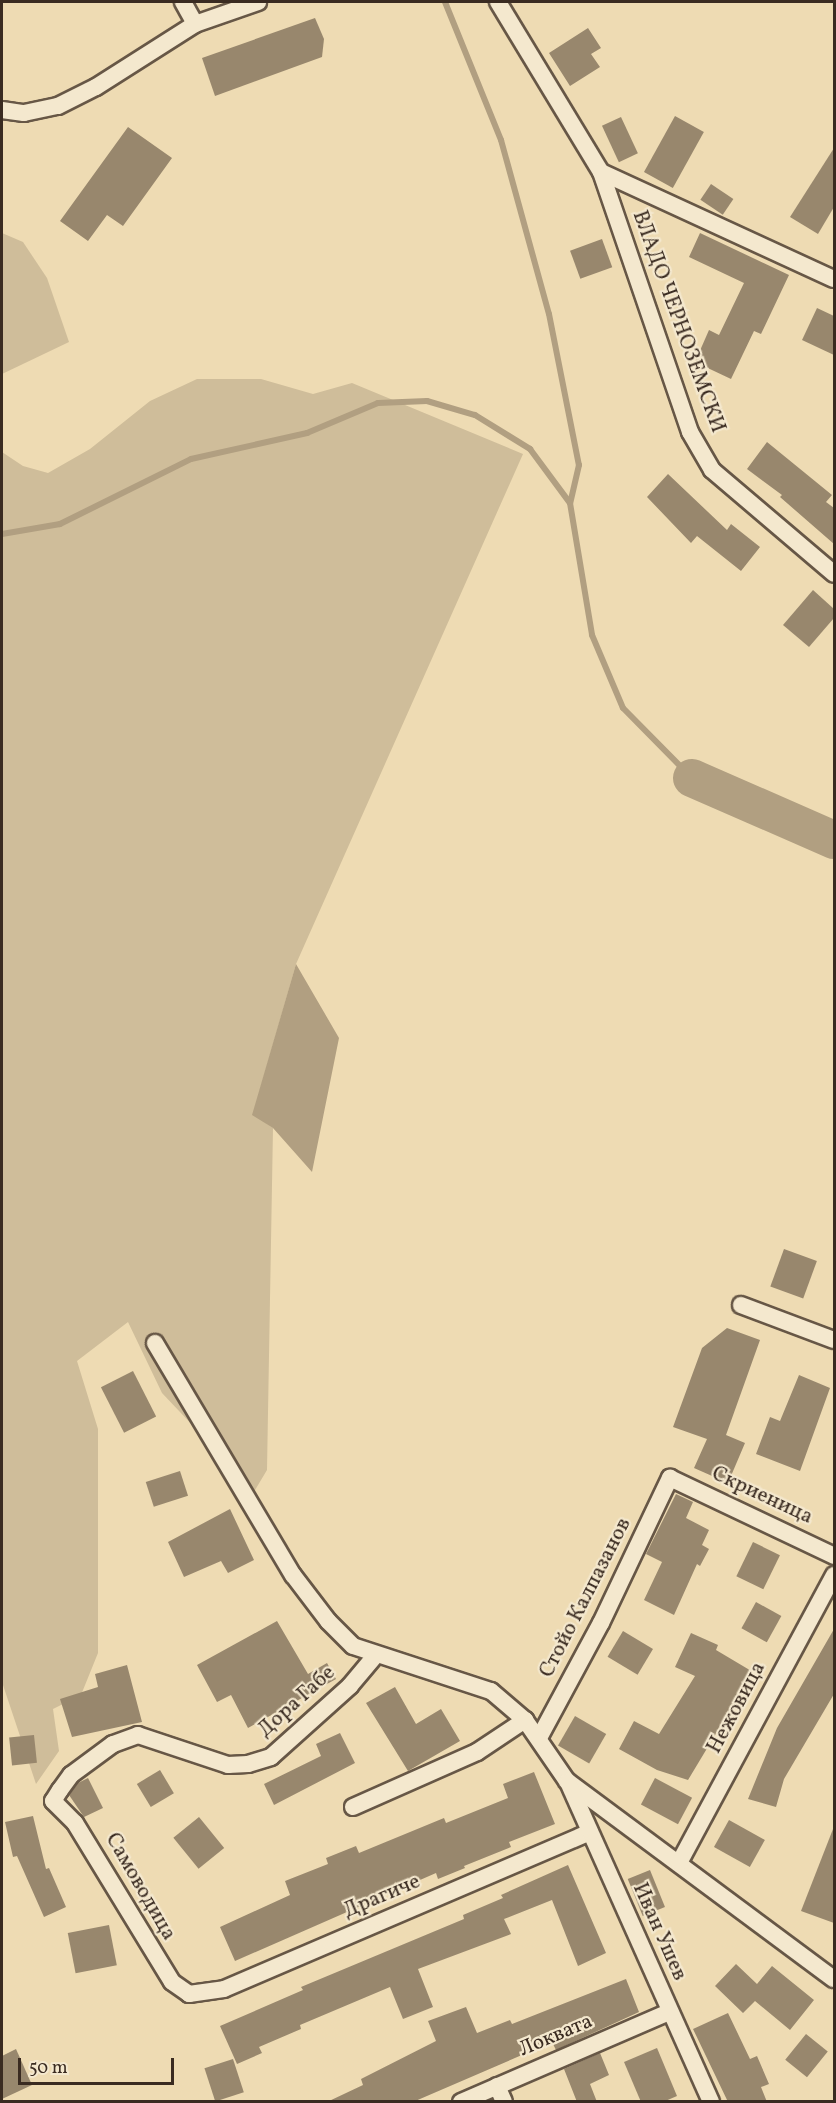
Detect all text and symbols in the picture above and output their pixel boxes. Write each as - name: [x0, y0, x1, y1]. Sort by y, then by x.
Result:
- street label: ВЛАДО ЧЕРНОЗЕМСКИ: [626, 207, 730, 437]
- street label: Скриеница: [707, 1462, 817, 1530]
- street label: Стойо Калпазанов: [535, 1514, 637, 1682]
- street label: Нежовица: [702, 1658, 772, 1758]
- street label: Дора Габе: [253, 1661, 341, 1743]
- street label: Самоводица: [99, 1829, 181, 1945]
- street label: Драгиче: [340, 1870, 424, 1924]
- street label: Иван Ушев: [626, 1879, 692, 1985]
- street label: Локвата: [515, 2009, 597, 2063]
- scale bar: [21, 2046, 177, 2084]
- text: 50 m: [29, 2056, 68, 2081]

